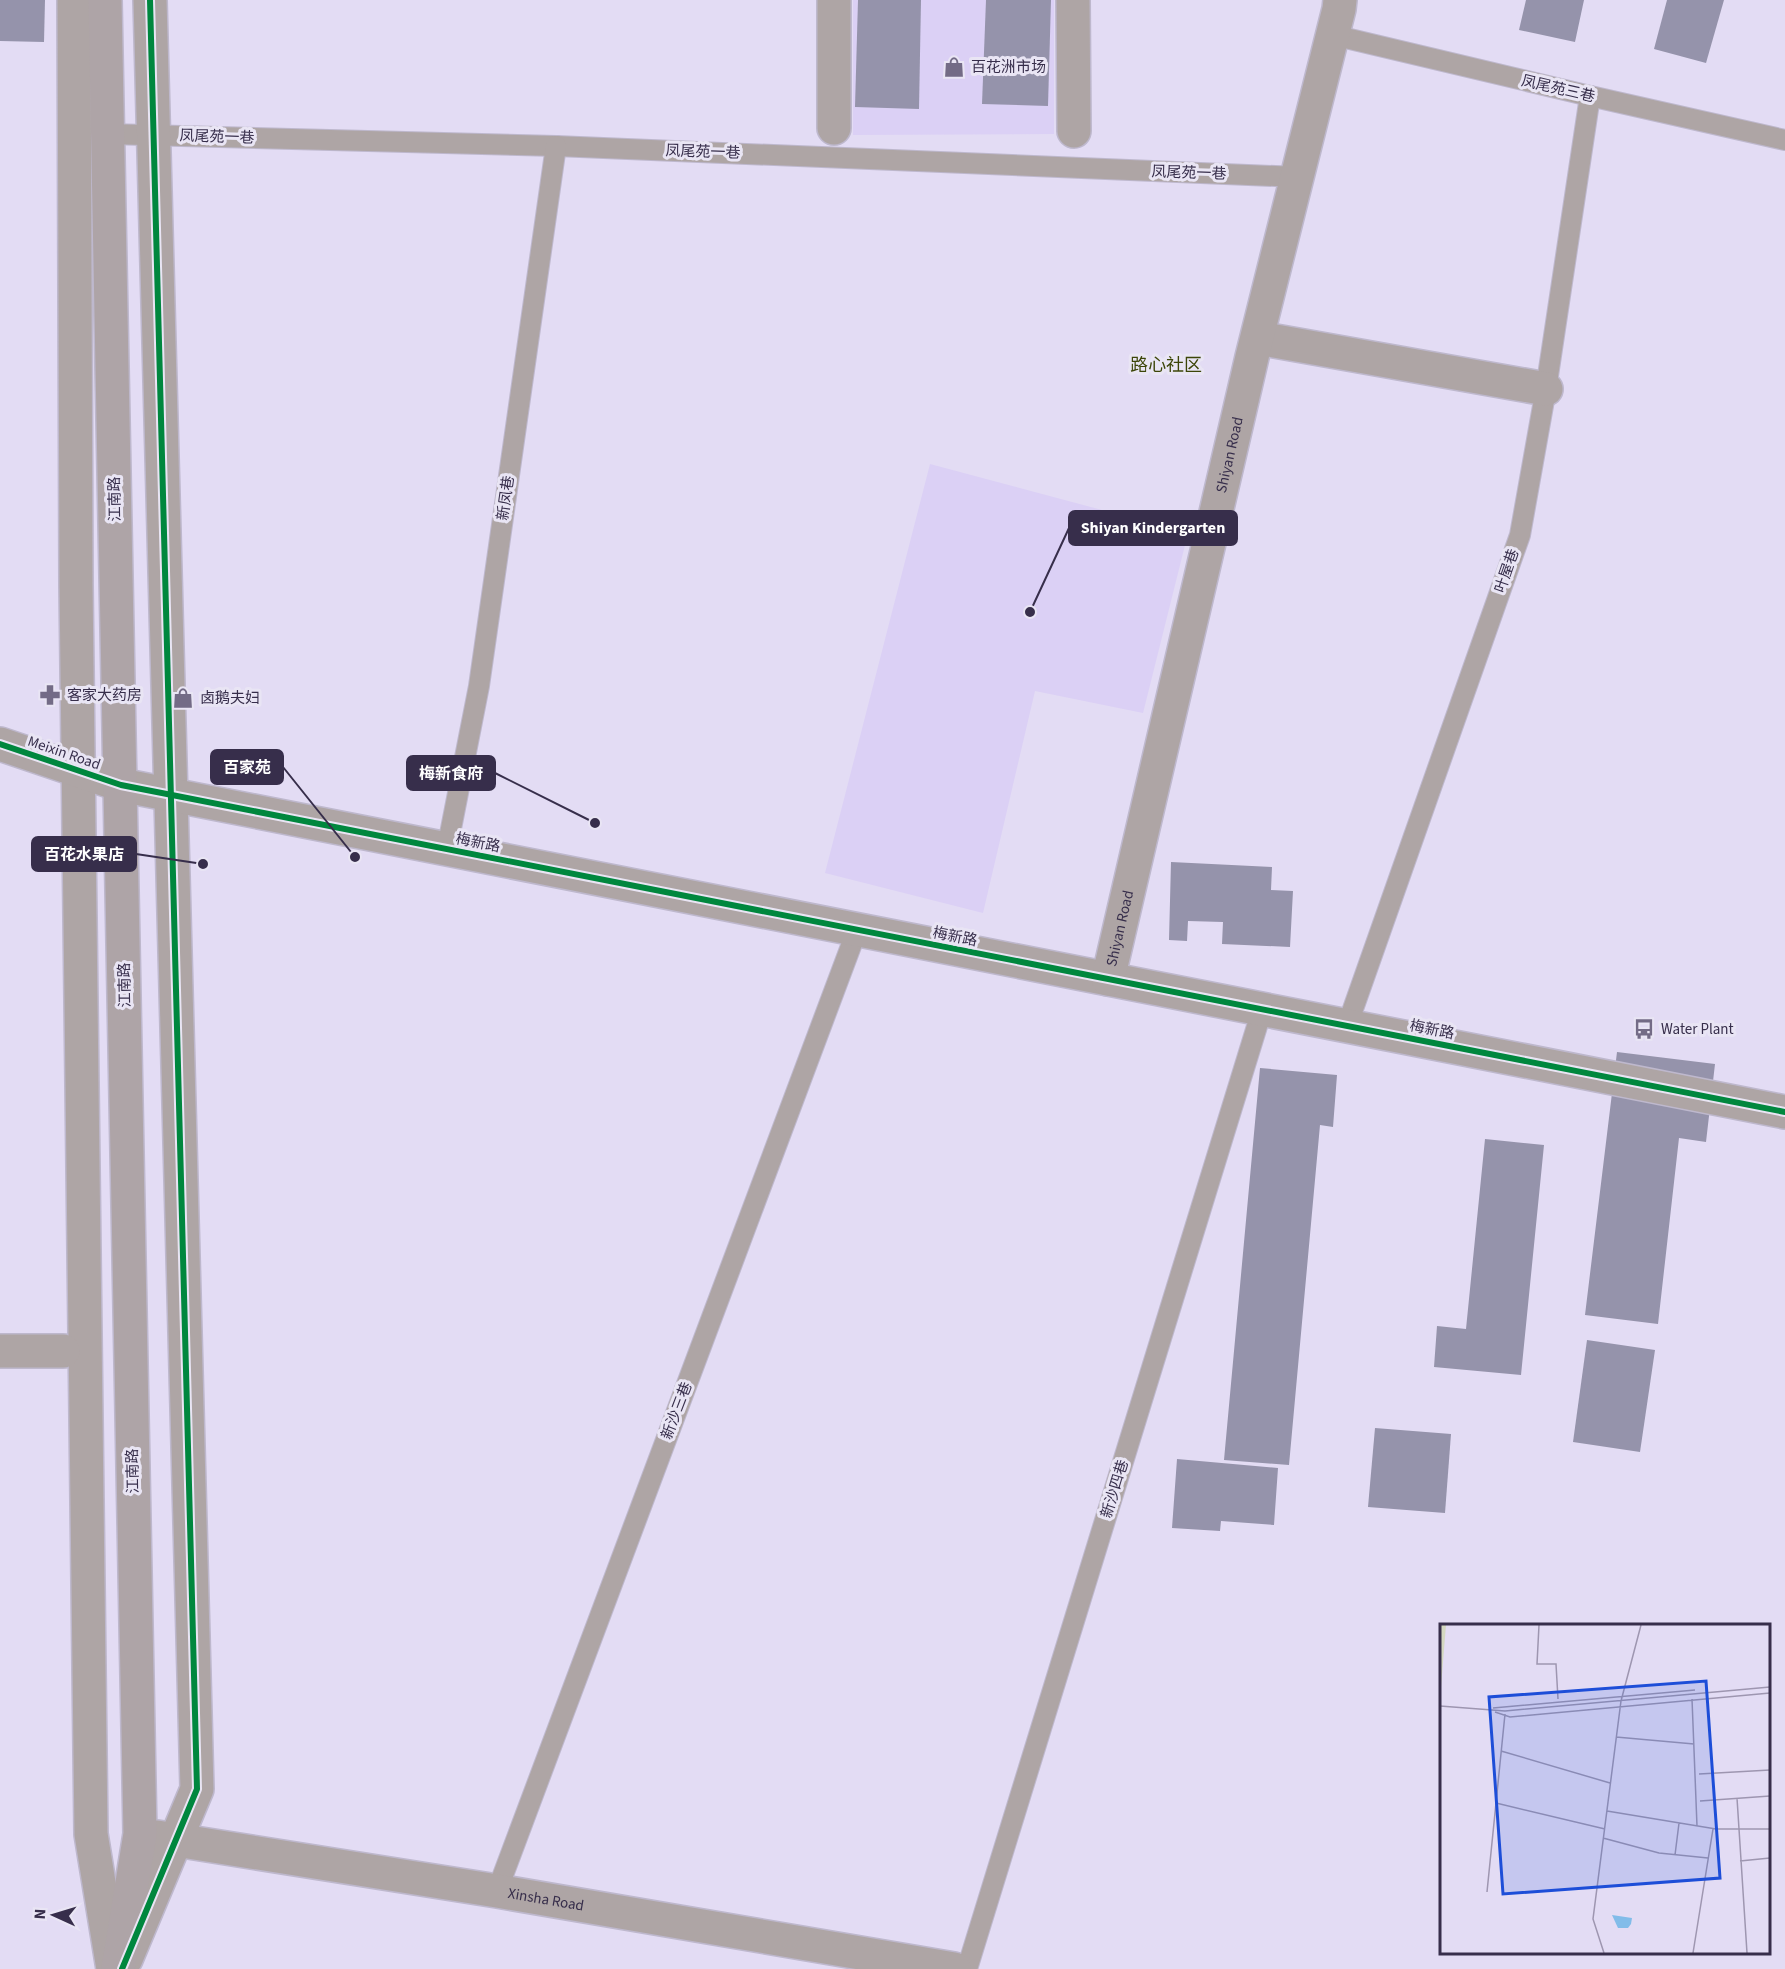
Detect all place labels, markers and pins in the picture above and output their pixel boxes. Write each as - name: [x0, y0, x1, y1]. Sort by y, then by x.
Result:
- shop icon: 百花洲市场: [942, 55, 966, 79]
- place label: 百花洲市场: [971, 57, 1046, 78]
- callout: Shiyan Kindergarten: [1069, 511, 1237, 545]
- pharmacy icon: 客家大药房: [38, 683, 62, 707]
- place label: 客家大药房: [67, 685, 142, 706]
- shop icon: 卤鹅夫妇: [171, 686, 195, 710]
- place label: 卤鹅夫妇: [200, 688, 260, 709]
- callout: 百家苑: [211, 750, 283, 784]
- callout: 梅新食府: [407, 756, 495, 790]
- callout: 百花水果店: [32, 837, 136, 871]
- bus stop icon: Water Plant: [1632, 1017, 1656, 1041]
- place label: Water Plant: [1661, 1019, 1734, 1040]

